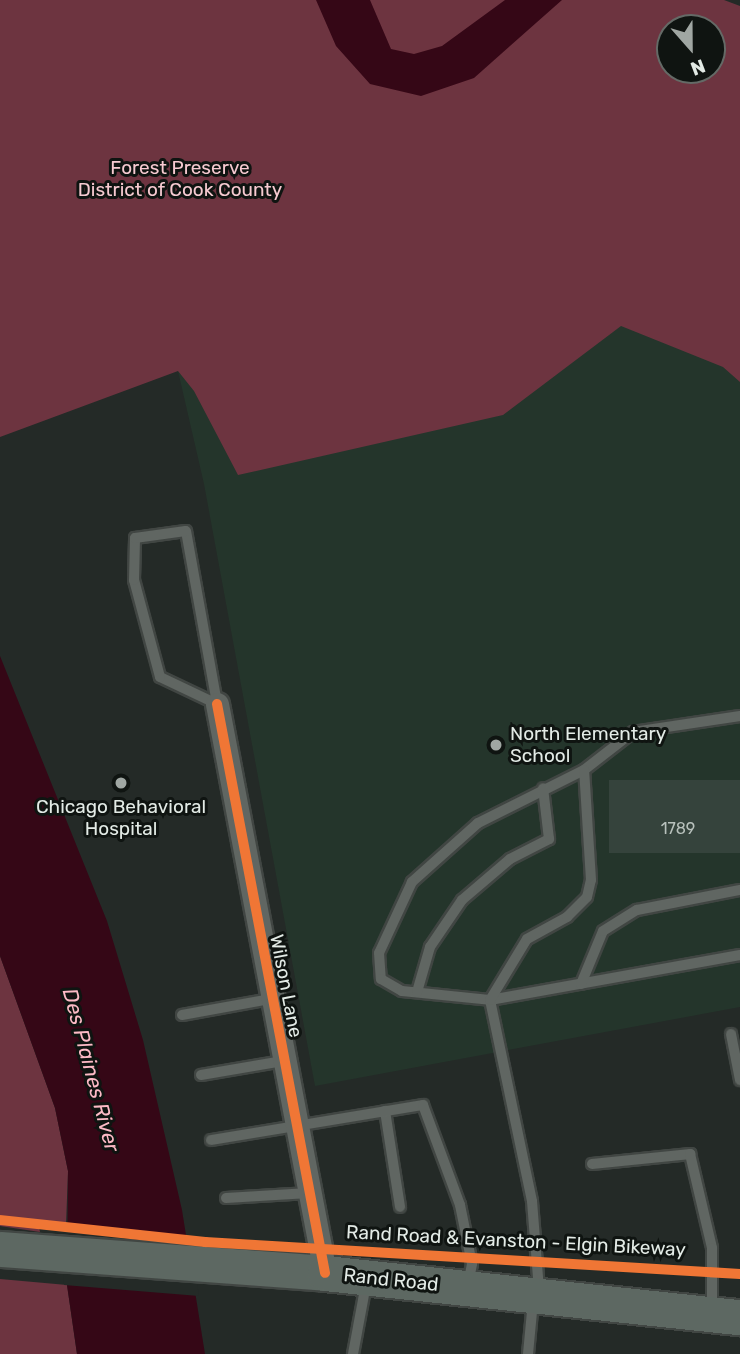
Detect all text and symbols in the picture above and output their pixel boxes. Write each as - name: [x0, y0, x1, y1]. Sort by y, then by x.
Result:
- north arrow: [656, 14, 726, 84]
- text: N: [687, 54, 708, 80]
- park label: Forest Preserve District of Cook County: [77, 157, 283, 201]
- place label: North Elementary School: [510, 723, 666, 767]
- marker: North Elementary School: [488, 737, 504, 753]
- marker: Chicago Behavioral Hospital: [111, 773, 131, 793]
- place label: Chicago Behavioral Hospital: [36, 796, 206, 840]
- house number: 1789: [661, 819, 695, 839]
- street label: Wilson Lane: [265, 933, 307, 1039]
- water label: Des Plaines River: [57, 985, 125, 1155]
- street label: Rand Road & Evanston - Elgin Bikeway: [345, 1221, 687, 1261]
- street label: Rand Road: [342, 1264, 440, 1296]

